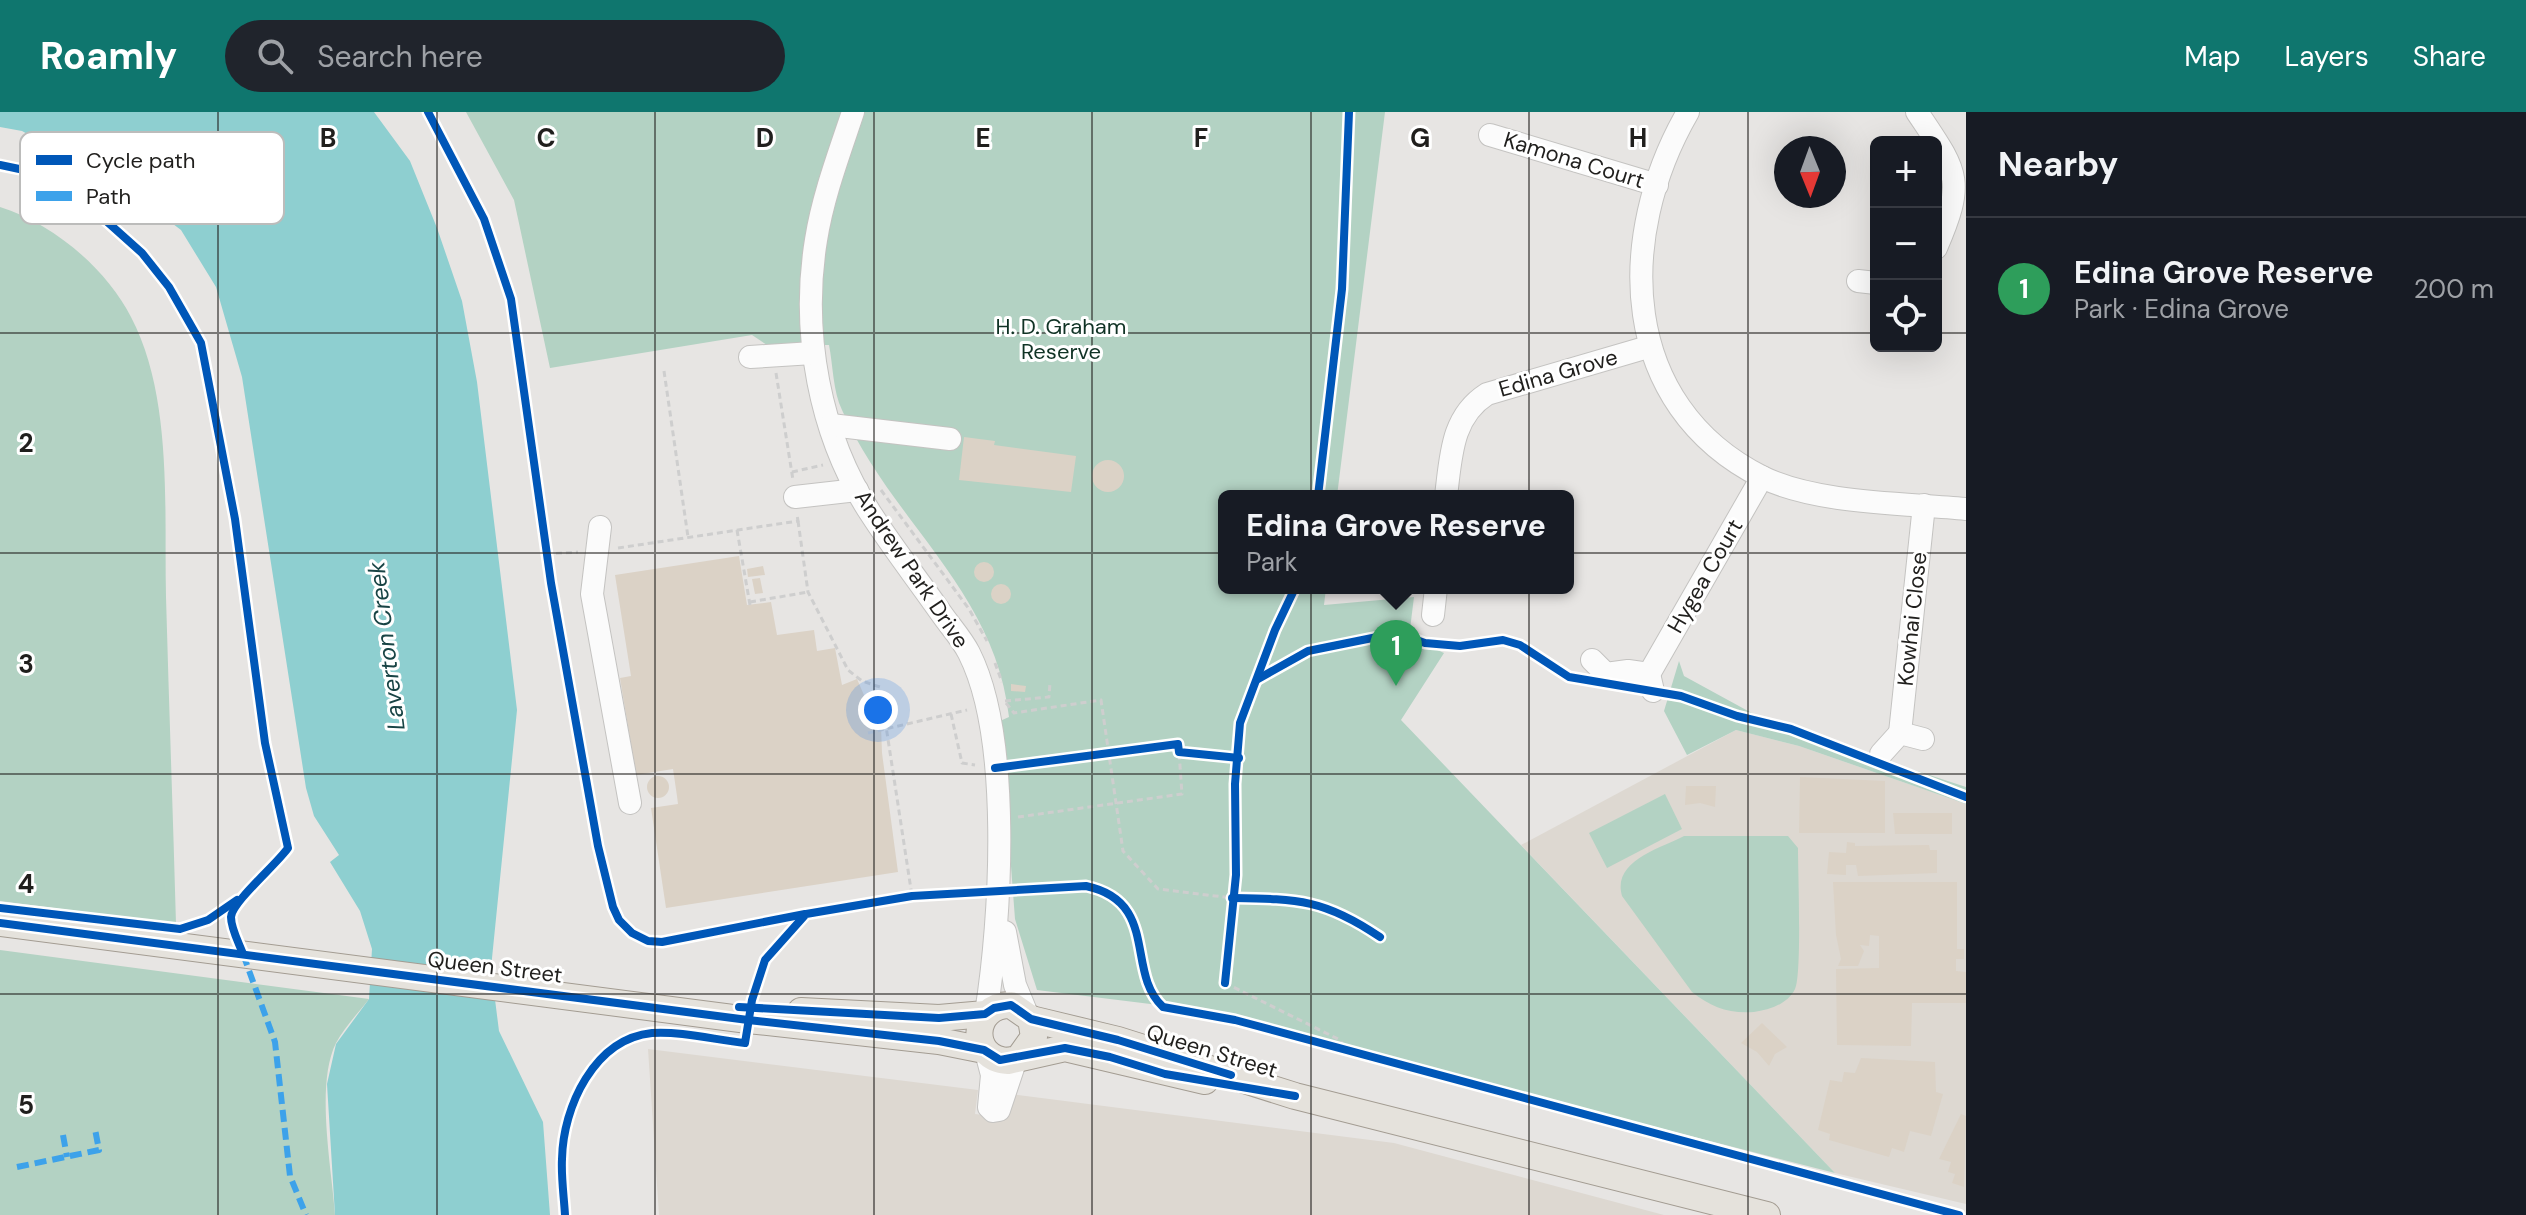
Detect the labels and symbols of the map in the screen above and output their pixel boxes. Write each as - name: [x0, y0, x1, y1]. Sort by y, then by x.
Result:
- text: B: [320, 121, 336, 155]
- text: C: [536, 121, 556, 155]
- text: D: [756, 121, 774, 155]
- text: E: [975, 121, 991, 155]
- text: F: [1194, 121, 1208, 155]
- text: G: [1410, 121, 1430, 155]
- text: H: [1629, 121, 1647, 155]
- street label: Kamona Court: [1500, 125, 1648, 195]
- legend: [20, 132, 284, 224]
- north arrow: [1774, 136, 1846, 208]
- text: Cycle path: [86, 146, 196, 175]
- text: Path: [86, 182, 131, 211]
- park label: H. D. Graham Reserve: [996, 312, 1126, 366]
- street label: Edina Grove: [1495, 342, 1621, 404]
- text: 2: [18, 426, 34, 460]
- street label: Andrew Park Drive: [848, 484, 976, 654]
- street label: Hygea Court: [1661, 514, 1749, 638]
- street label: Kowhai Close: [1891, 551, 1933, 687]
- water label: Laverton Creek: [360, 559, 412, 732]
- pin: 1: [1370, 620, 1422, 686]
- text: 3: [18, 647, 34, 681]
- your location: [858, 690, 898, 730]
- text: 4: [18, 867, 34, 901]
- street label: Queen Street: [426, 944, 564, 990]
- street label: Queen Street: [1143, 1017, 1281, 1085]
- text: 5: [18, 1088, 34, 1122]

